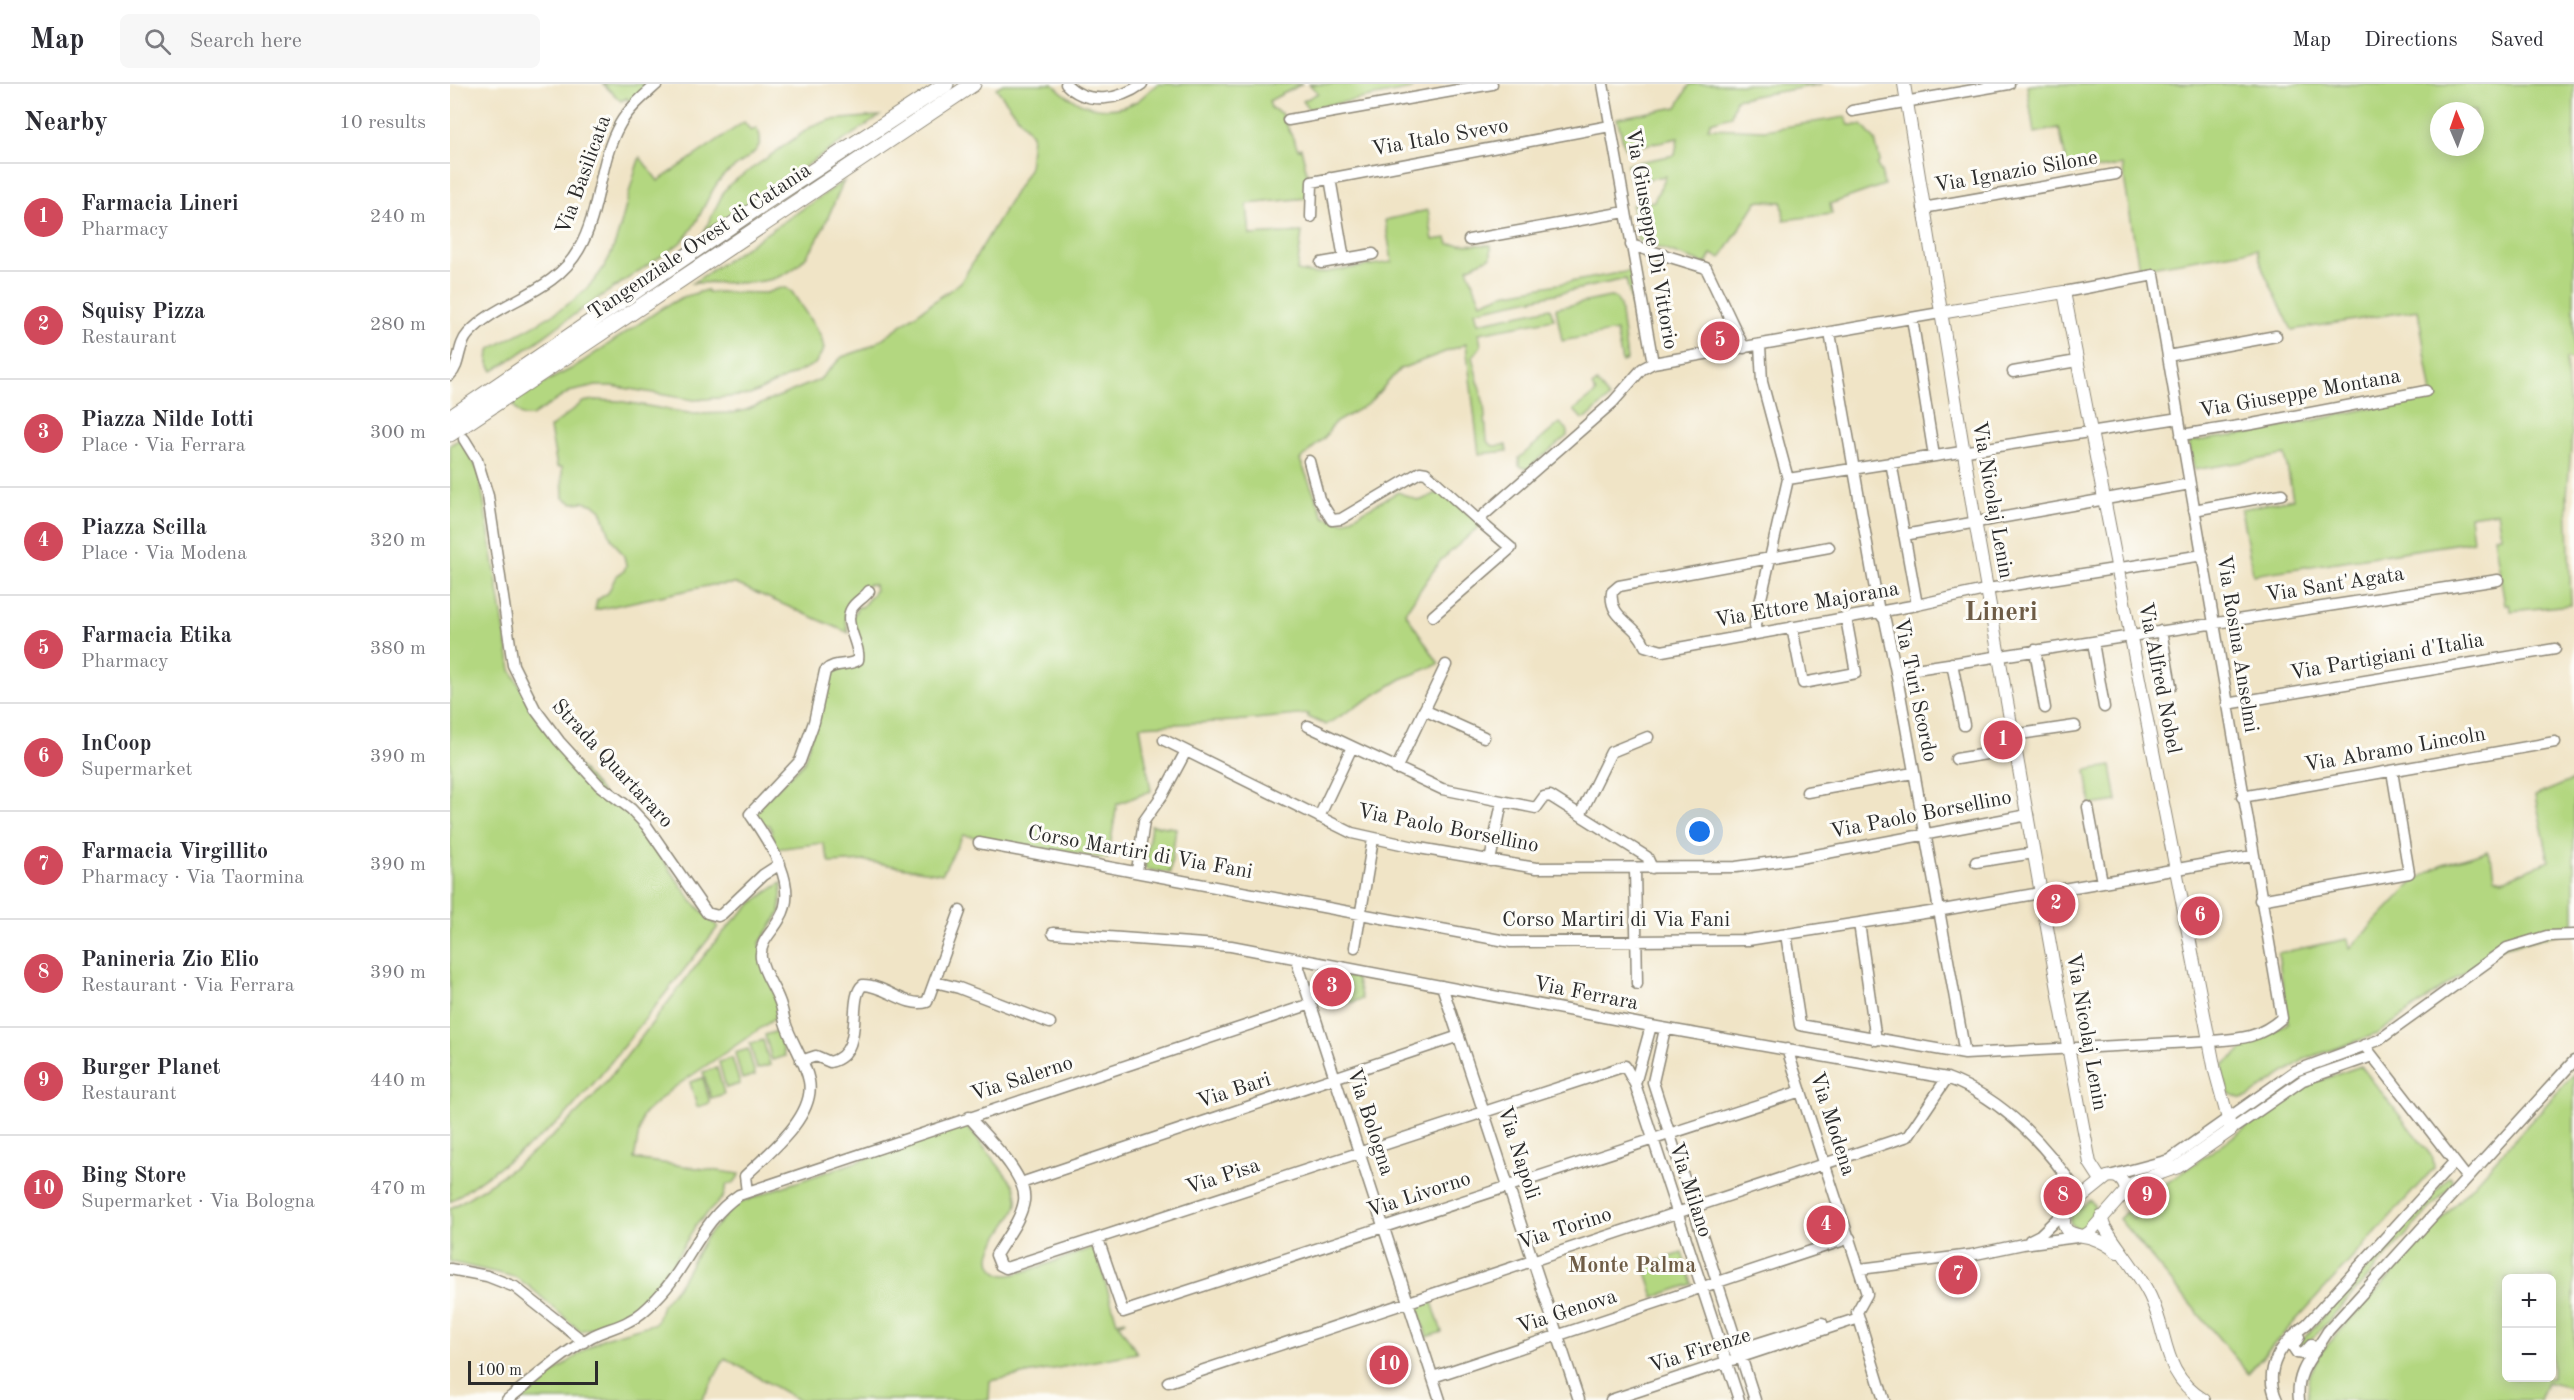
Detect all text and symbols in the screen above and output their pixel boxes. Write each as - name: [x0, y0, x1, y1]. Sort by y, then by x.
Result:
- search box: [120, 14, 540, 68]
- icon: search: [141, 25, 174, 58]
- text: Map: [30, 27, 84, 55]
- text: Search here: [189, 30, 302, 52]
- text: Map: [2292, 30, 2331, 51]
- text: Directions: [2364, 30, 2458, 51]
- text: Saved: [2491, 30, 2544, 51]
- north arrow: [2430, 102, 2484, 156]
- text: Nearby: [24, 110, 108, 136]
- street label: Via Basilicata: [553, 112, 615, 238]
- text: 10 results: [339, 113, 426, 133]
- street label: Via Italo Svevo: [1370, 116, 1510, 160]
- street label: Via Giuseppe Di Vittorio: [1621, 127, 1681, 351]
- street label: Via Ignazio Silone: [1933, 147, 2099, 197]
- street label: Tangenziale Ovest di Catania: [585, 160, 815, 324]
- text: Farmacia Lineri: [81, 193, 239, 215]
- text: 1: [38, 207, 49, 227]
- text: 240 m: [370, 207, 426, 227]
- text: Pharmacy: [81, 220, 169, 240]
- text: Squisy Pizza: [81, 301, 205, 323]
- text: 2: [38, 315, 49, 335]
- text: 280 m: [370, 315, 426, 335]
- pin: 5: [1700, 318, 1740, 364]
- text: Restaurant: [81, 328, 177, 348]
- street label: Via Giuseppe Montana: [2198, 366, 2402, 422]
- text: Piazza Nilde Iotti: [81, 409, 253, 431]
- street label: Via Nicolaj Lenin: [1968, 420, 2016, 580]
- text: 3: [38, 423, 49, 443]
- text: 300 m: [370, 423, 426, 443]
- text: Place · Via Ferrara: [81, 436, 246, 456]
- text: Piazza Scilla: [81, 517, 207, 539]
- text: 4: [38, 531, 49, 551]
- text: 320 m: [370, 531, 426, 551]
- text: Place · Via Modena: [81, 544, 247, 564]
- street label: Via Rosina Anselmi: [2213, 554, 2261, 734]
- street label: Via Sant'Agata: [2264, 564, 2406, 606]
- street label: Via Ettore Majorana: [1713, 578, 1901, 632]
- district label: Lineri: [1964, 599, 2038, 626]
- street label: Via Alfred Nobel: [2134, 601, 2184, 756]
- street label: Via Turi Scordo: [1890, 616, 1940, 764]
- text: Farmacia Etika: [81, 625, 232, 647]
- street label: Via Partigiani d'Italia: [2288, 630, 2486, 684]
- text: 5: [38, 639, 49, 659]
- text: 380 m: [370, 639, 426, 659]
- text: Pharmacy: [81, 652, 169, 672]
- street label: Strada Quartararo: [547, 696, 677, 832]
- pin: 1: [1984, 718, 2022, 762]
- street label: Via Abramo Lincoln: [2303, 724, 2487, 776]
- text: InCoop: [81, 733, 152, 755]
- text: 6: [38, 747, 49, 767]
- text: 390 m: [370, 747, 426, 767]
- text: Supermarket: [81, 760, 192, 780]
- street label: Via Paolo Borsellino: [1828, 787, 2014, 843]
- street label: Via Paolo Borsellino: [1355, 801, 1541, 857]
- your location: [1685, 817, 1714, 846]
- street label: Corso Martiri di Via Fani: [1026, 823, 1254, 883]
- text: Farmacia Virgillito: [81, 841, 268, 863]
- text: 7: [38, 855, 49, 875]
- text: 390 m: [370, 855, 426, 875]
- text: Pharmacy · Via Taormina: [81, 868, 304, 888]
- pin: 2: [2036, 882, 2076, 926]
- pin: 6: [2180, 894, 2220, 938]
- street label: Corso Martiri di Via Fani: [1502, 910, 1730, 931]
- text: Panineria Zio Elio: [81, 949, 259, 971]
- street label: Via Nicolaj Lenin: [2062, 952, 2110, 1112]
- text: 8: [38, 963, 49, 983]
- text: 390 m: [370, 963, 426, 983]
- pin: 3: [1312, 964, 1352, 1010]
- street label: Via Ferrara: [1532, 974, 1640, 1014]
- text: Restaurant · Via Ferrara: [81, 976, 295, 996]
- street label: Via Salerno: [968, 1053, 1076, 1105]
- text: Burger Planet: [81, 1057, 221, 1079]
- street label: Via Bologna: [1343, 1066, 1397, 1178]
- street label: Via Bari: [1194, 1069, 1274, 1113]
- street label: Via Modena: [1805, 1070, 1859, 1178]
- text: 9: [38, 1071, 49, 1091]
- text: 440 m: [370, 1071, 426, 1091]
- text: Restaurant: [81, 1084, 177, 1104]
- street label: Via Napoli: [1493, 1104, 1543, 1202]
- street label: Via Milano: [1665, 1140, 1715, 1240]
- street label: Via Pisa: [1183, 1155, 1263, 1199]
- text: Bing Store: [81, 1165, 186, 1187]
- street label: Via Livorno: [1364, 1168, 1474, 1222]
- pin: 8: [2044, 1174, 2082, 1218]
- pin: 9: [2128, 1174, 2166, 1218]
- text: 10: [32, 1179, 55, 1199]
- text: 470 m: [370, 1179, 426, 1199]
- text: Supermarket · Via Bologna: [81, 1192, 315, 1212]
- pin: 4: [1806, 1202, 1846, 1248]
- street label: Via Torino: [1516, 1204, 1614, 1254]
- pin: 7: [1938, 1252, 1978, 1298]
- district label: Monte Palma: [1568, 1255, 1696, 1277]
- map controls: [2502, 1274, 2556, 1382]
- button: +: [2502, 1274, 2556, 1328]
- street label: Via Genova: [1514, 1286, 1620, 1338]
- street label: Via Firenze: [1647, 1325, 1753, 1377]
- button: −: [2502, 1328, 2556, 1382]
- pin: 10: [1370, 1342, 1408, 1388]
- scale bar: [468, 1358, 598, 1386]
- text: 100 m: [477, 1363, 522, 1379]

